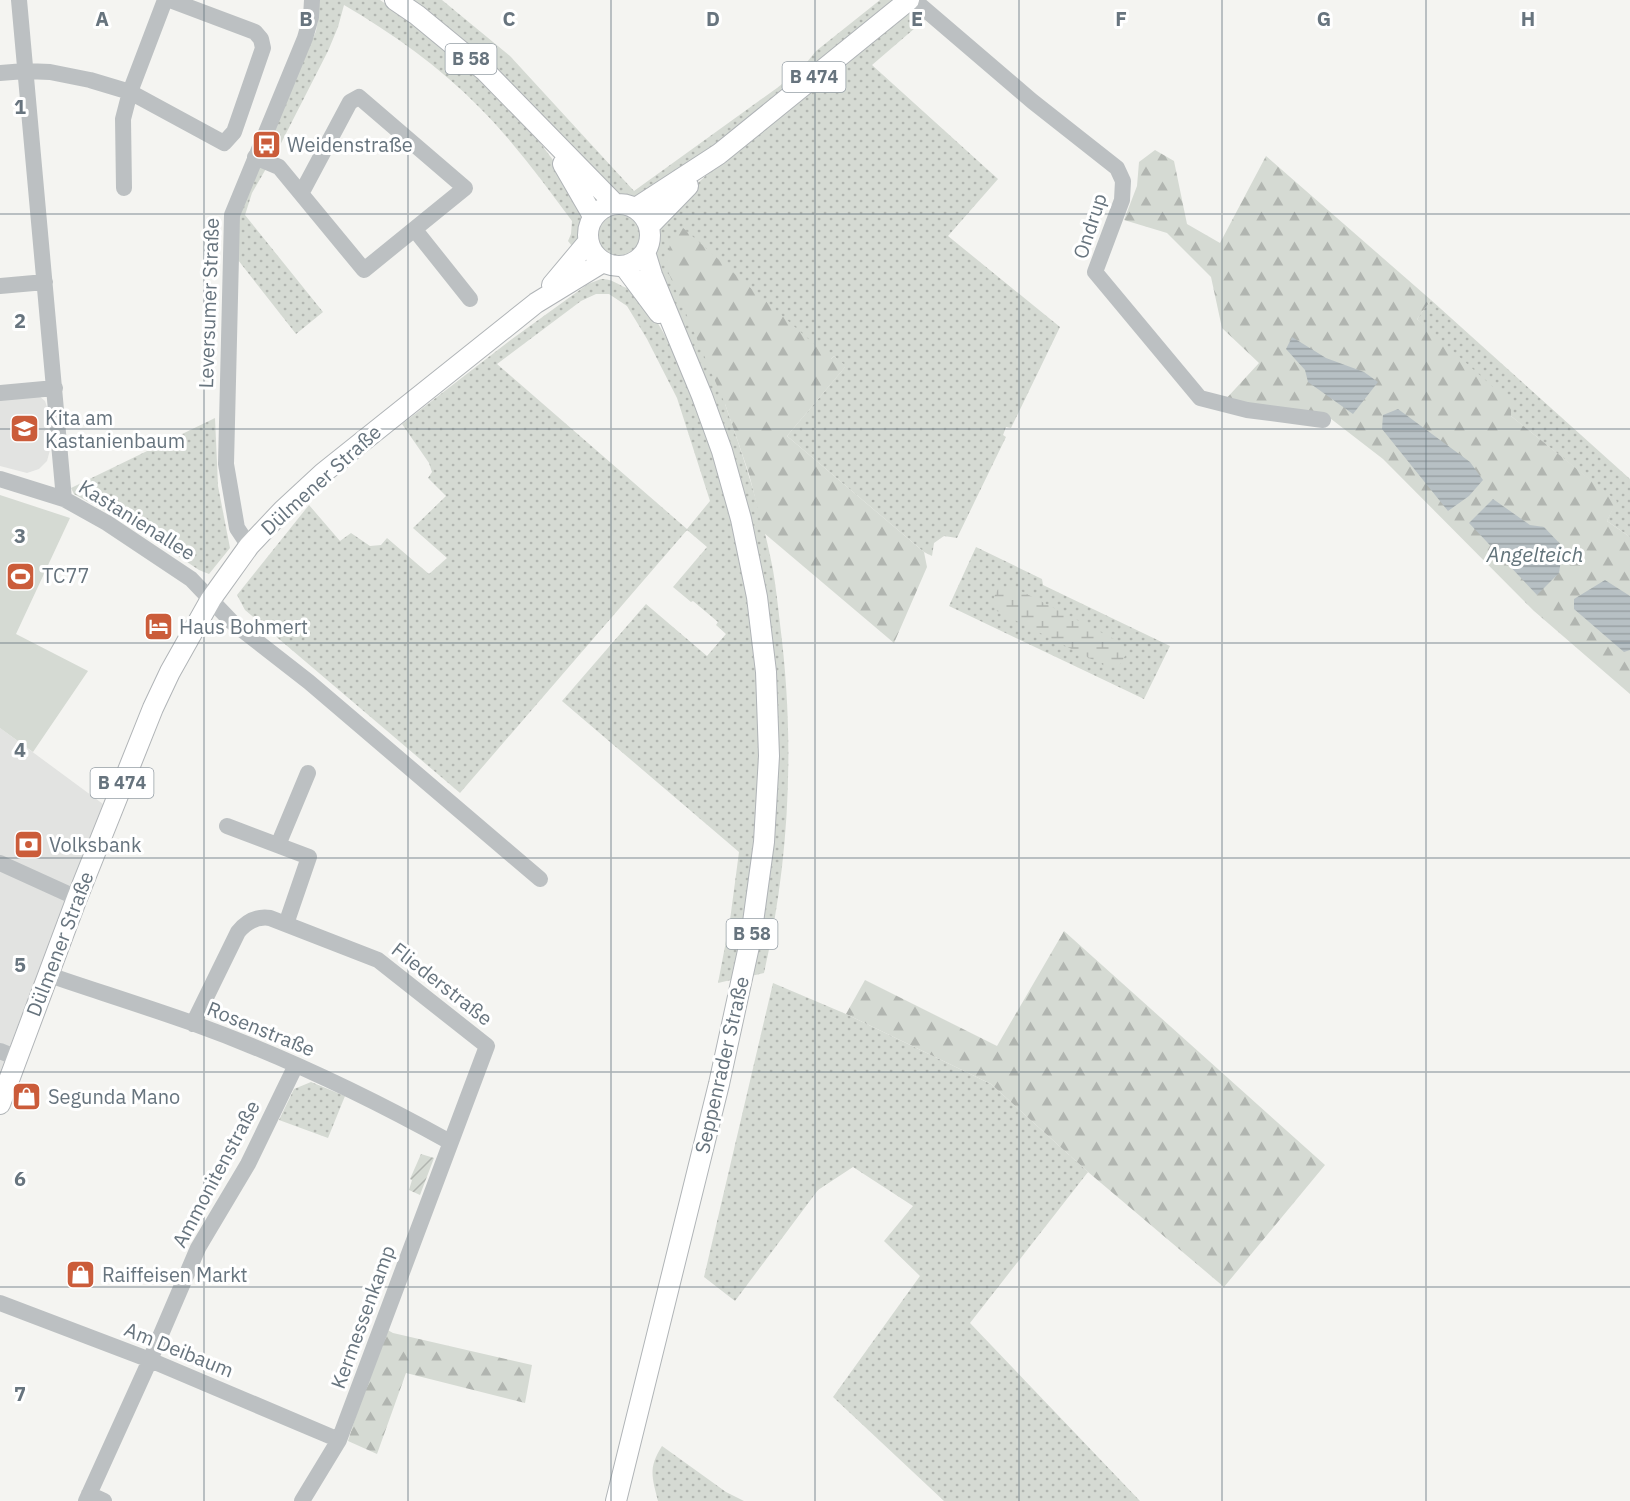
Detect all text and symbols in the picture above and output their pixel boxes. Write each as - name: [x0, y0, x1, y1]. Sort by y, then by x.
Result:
- text: A: [95, 5, 109, 32]
- text: B: [299, 5, 313, 32]
- text: C: [502, 5, 516, 32]
- text: D: [706, 5, 720, 32]
- text: E: [911, 5, 923, 32]
- text: F: [1115, 5, 1127, 32]
- text: G: [1317, 5, 1331, 32]
- text: H: [1521, 5, 1535, 32]
- road number: B 58: [446, 44, 496, 74]
- road number: B 474: [782, 62, 846, 92]
- text: 1: [14, 93, 26, 120]
- bus stop icon: Weidenstraße: [250, 129, 282, 161]
- place label: Weidenstraße: [287, 131, 413, 158]
- street label: Ondrup: [1066, 190, 1113, 262]
- street label: Leversumer Straße: [192, 217, 225, 389]
- text: 2: [14, 307, 26, 334]
- place label: Kita am Kastanienbaum: [45, 404, 185, 454]
- school or university icon: Kita am Kastanienbaum: [8, 413, 40, 445]
- street label: Dülmener Straße: [255, 418, 387, 541]
- street label: Kastanienallee: [74, 473, 201, 566]
- text: 3: [14, 522, 26, 549]
- water label: Angelteich: [1486, 540, 1583, 568]
- sports icon: TC77: [5, 560, 37, 592]
- place label: TC77: [42, 562, 89, 589]
- hotel icon: Haus Bohmert: [142, 611, 174, 643]
- place label: Haus Bohmert: [179, 613, 308, 640]
- text: 4: [14, 736, 26, 763]
- road number: B 474: [90, 768, 154, 798]
- bank icon: Volksbank: [12, 829, 44, 861]
- place label: Volksbank: [49, 831, 142, 858]
- street label: Dülmener Straße: [19, 867, 100, 1020]
- road number: B 58: [726, 919, 777, 949]
- street label: Fliederstraße: [386, 936, 498, 1031]
- text: 5: [14, 951, 26, 978]
- street label: Seppenrader Straße: [688, 974, 755, 1156]
- street label: Rosenstraße: [203, 995, 319, 1062]
- shop icon: Segunda Mano: [11, 1081, 43, 1113]
- place label: Segunda Mano: [48, 1083, 180, 1110]
- street label: Ammonitenstraße: [165, 1095, 266, 1252]
- text: 6: [14, 1165, 26, 1192]
- street label: Kermessenkamp: [324, 1241, 401, 1392]
- shop icon: Raiffeisen Markt: [65, 1259, 97, 1291]
- place label: Raiffeisen Markt: [102, 1261, 248, 1288]
- street label: Am Deibaum: [121, 1315, 238, 1384]
- text: 7: [14, 1380, 26, 1407]

